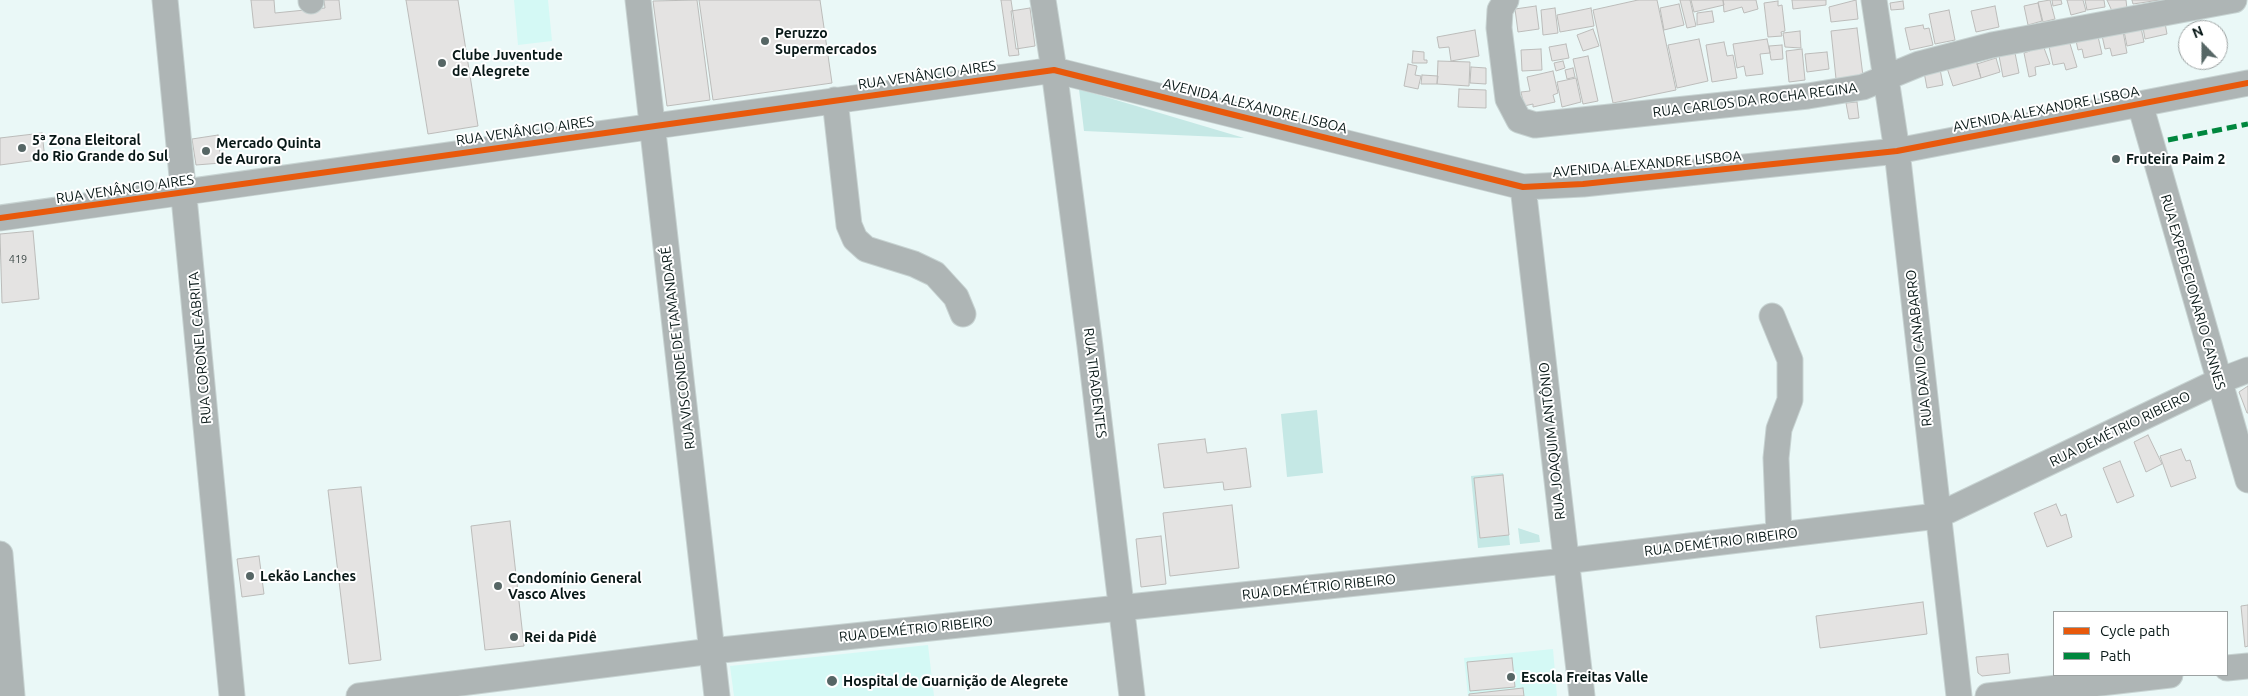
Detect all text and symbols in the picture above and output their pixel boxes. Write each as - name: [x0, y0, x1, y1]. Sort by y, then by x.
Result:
- north arrow: [2178, 20, 2228, 70]
- text: N: [2190, 23, 2206, 41]
- place label: Peruzzo Supermercados: [775, 25, 877, 58]
- marker: Peruzzo Supermercados: [759, 35, 771, 47]
- place label: Clube Juventude de Alegrete: [452, 47, 563, 80]
- marker: Clube Juventude de Alegrete: [436, 57, 448, 69]
- street label: RUA VENÂNCIO AIRES: [857, 57, 997, 93]
- street label: AVENIDA ALEXANDRE LISBOA: [1161, 75, 1349, 137]
- street label: RUA CARLOS DA ROCHA REGINA: [1652, 79, 1858, 121]
- street label: AVENIDA ALEXANDRE LISBOA: [1951, 83, 2141, 135]
- street label: RUA VENÂNCIO AIRES: [455, 113, 595, 149]
- place label: 5ª Zona Eleitoral do Rio Grande do Sul: [32, 132, 168, 164]
- place label: Mercado Quinta de Aurora: [216, 135, 321, 168]
- marker: 5ª Zona Eleitoral do Rio Grande do Sul: [16, 142, 28, 154]
- marker: Mercado Quinta de Aurora: [200, 145, 212, 157]
- street label: AVENIDA ALEXANDRE LISBOA: [1552, 147, 1742, 181]
- place label: Fruteira Paim 2: [2126, 151, 2225, 167]
- marker: Fruteira Paim 2: [2110, 153, 2122, 165]
- street label: RUA VENÂNCIO AIRES: [55, 171, 195, 207]
- street label: RUA EXPEDECIONARIO CANNES: [2157, 192, 2229, 392]
- street label: RUA VISCONDE DE TAMANDARÉ: [657, 246, 699, 450]
- house number: 419: [9, 252, 27, 266]
- street label: RUA DAVID CANABARRO: [1902, 269, 1936, 427]
- street label: RUA CORONEL CABRITA: [185, 271, 215, 425]
- street label: RUA TIRADENTES: [1080, 327, 1110, 439]
- street label: RUA JOAQUIM ANTÔNIO: [1535, 361, 1569, 521]
- street label: RUA DEMÉTRIO RIBEIRO: [2047, 388, 2193, 470]
- street label: RUA DEMÉTRIO RIBEIRO: [1643, 524, 1799, 560]
- place label: Lekão Lanches: [260, 568, 356, 584]
- marker: Lekão Lanches: [244, 570, 256, 582]
- place label: Condomínio General Vasco Alves: [508, 570, 642, 602]
- street label: RUA DEMÉTRIO RIBEIRO: [1241, 571, 1397, 603]
- marker: Condomínio General Vasco Alves: [492, 580, 504, 592]
- legend: [2053, 611, 2228, 676]
- street label: RUA DEMÉTRIO RIBEIRO: [838, 613, 994, 645]
- text: Cycle path: [2100, 622, 2170, 639]
- place label: Rei da Pidê: [524, 629, 597, 645]
- marker: Rei da Pidê: [508, 631, 520, 643]
- text: Path: [2100, 647, 2131, 664]
- place label: Escola Freitas Valle: [1521, 669, 1648, 685]
- marker: Escola Freitas Valle: [1505, 671, 1517, 683]
- place label: Hospital de Guarnição de Alegrete: [843, 673, 1068, 689]
- marker: Hospital de Guarnição de Alegrete: [825, 674, 839, 688]

